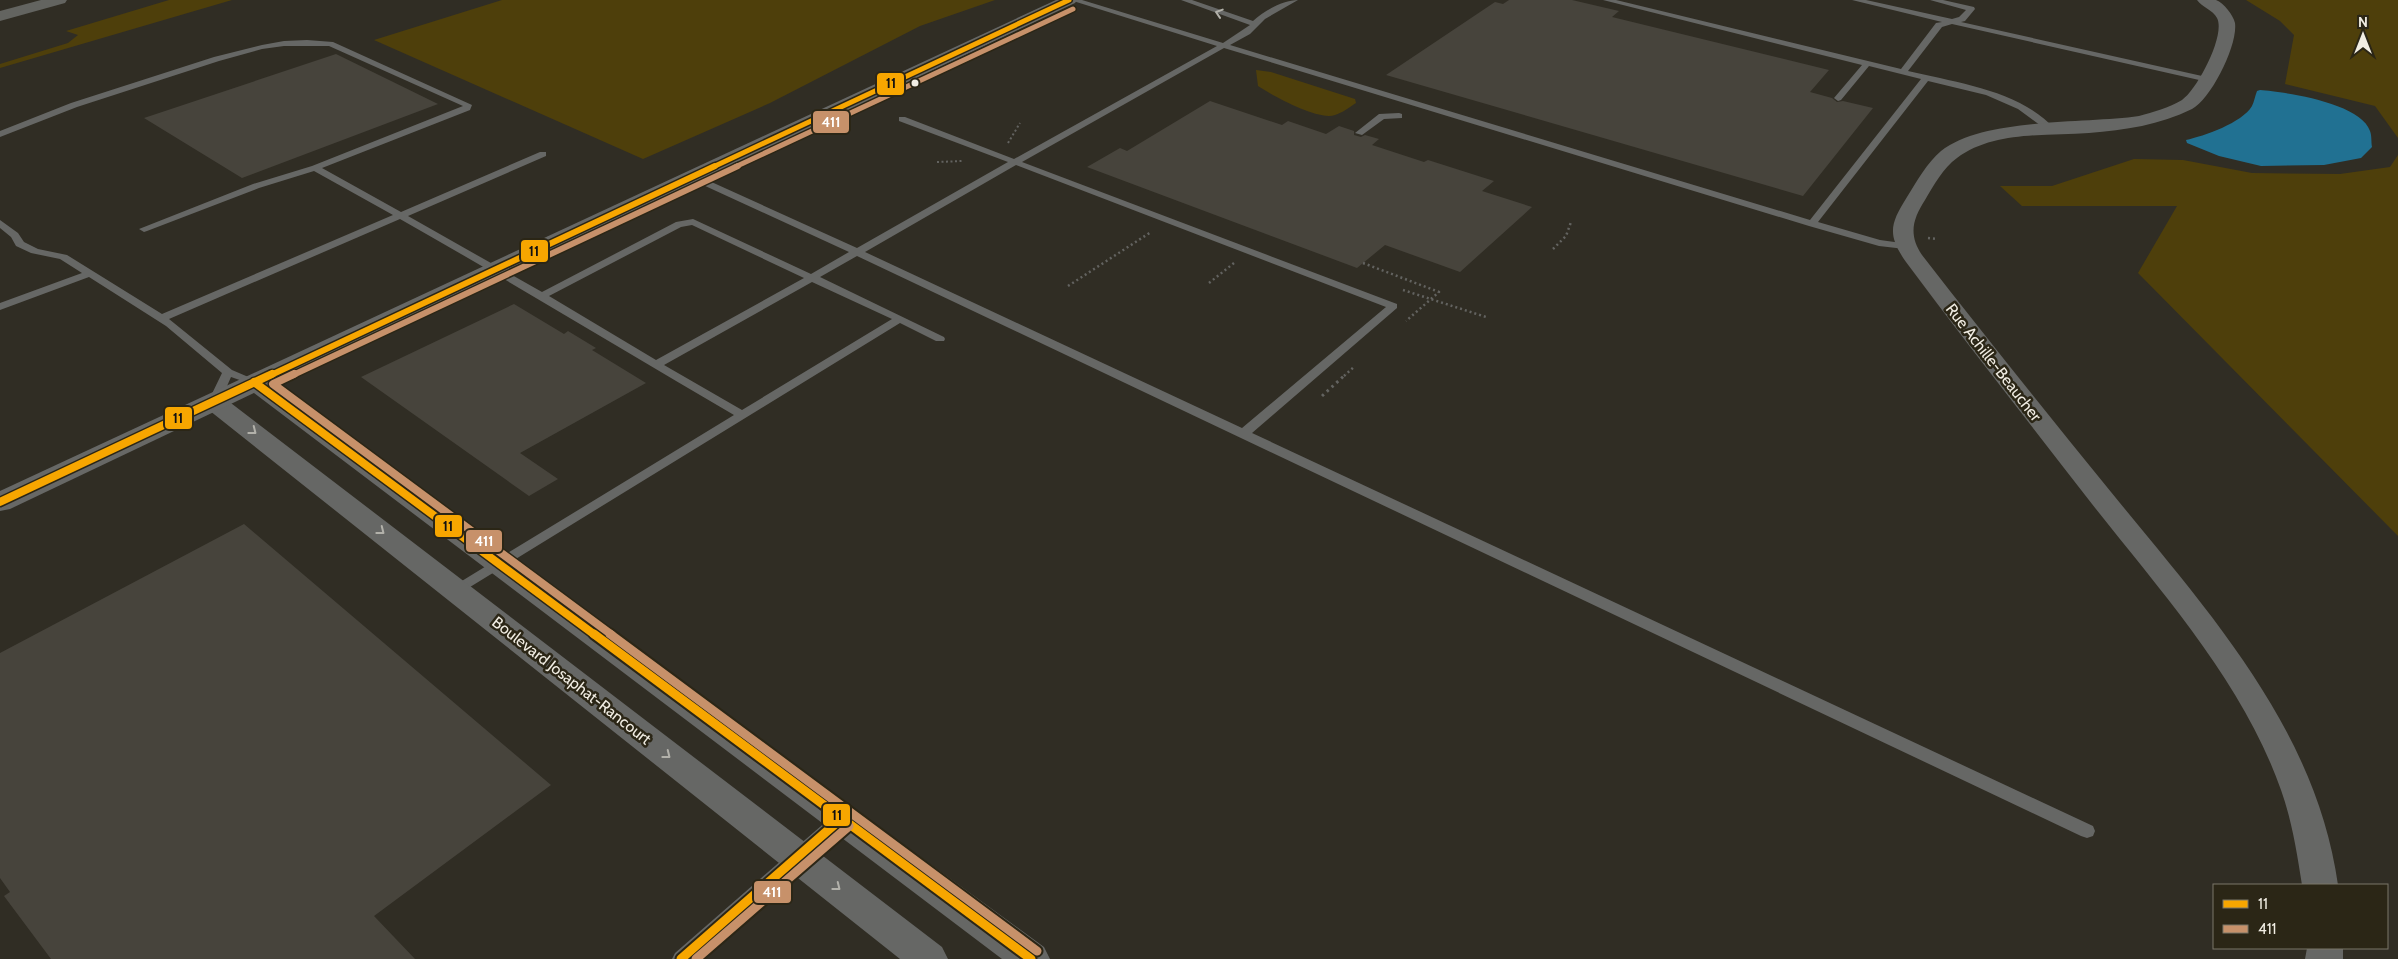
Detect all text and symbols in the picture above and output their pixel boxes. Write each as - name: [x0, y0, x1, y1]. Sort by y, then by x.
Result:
- one-way arrow: [1216, 8, 1224, 18]
- north arrow: [2338, 10, 2388, 60]
- text: N: [2358, 13, 2368, 31]
- line badge: 11: [876, 72, 905, 96]
- text: 11: [886, 74, 896, 92]
- unlabelled marker: [910, 78, 920, 88]
- line badge: 411: [812, 110, 850, 134]
- text: 411: [822, 113, 840, 131]
- line badge: 11: [520, 239, 549, 263]
- text: 11: [529, 242, 539, 260]
- street label: Rue Achille-Beaucher: [1942, 300, 2046, 426]
- line badge: 11: [164, 406, 193, 430]
- text: 11: [173, 409, 183, 427]
- one-way arrow: [247, 425, 257, 434]
- line badge: 11: [434, 514, 463, 538]
- text: 11: [443, 517, 453, 535]
- one-way arrow: [375, 525, 385, 534]
- line badge: 411: [465, 529, 503, 553]
- text: 411: [475, 532, 493, 550]
- street label: Boulevard Josaphat-Rancourt: [488, 612, 655, 749]
- one-way arrow: [661, 749, 670, 757]
- line badge: 11: [822, 803, 851, 827]
- text: 11: [832, 806, 842, 824]
- line badge: 411: [753, 880, 792, 904]
- one-way arrow: [831, 881, 840, 889]
- text: 411: [763, 883, 781, 901]
- legend: [2213, 884, 2388, 949]
- text: 11: [2258, 895, 2268, 913]
- text: 411: [2258, 920, 2276, 938]

